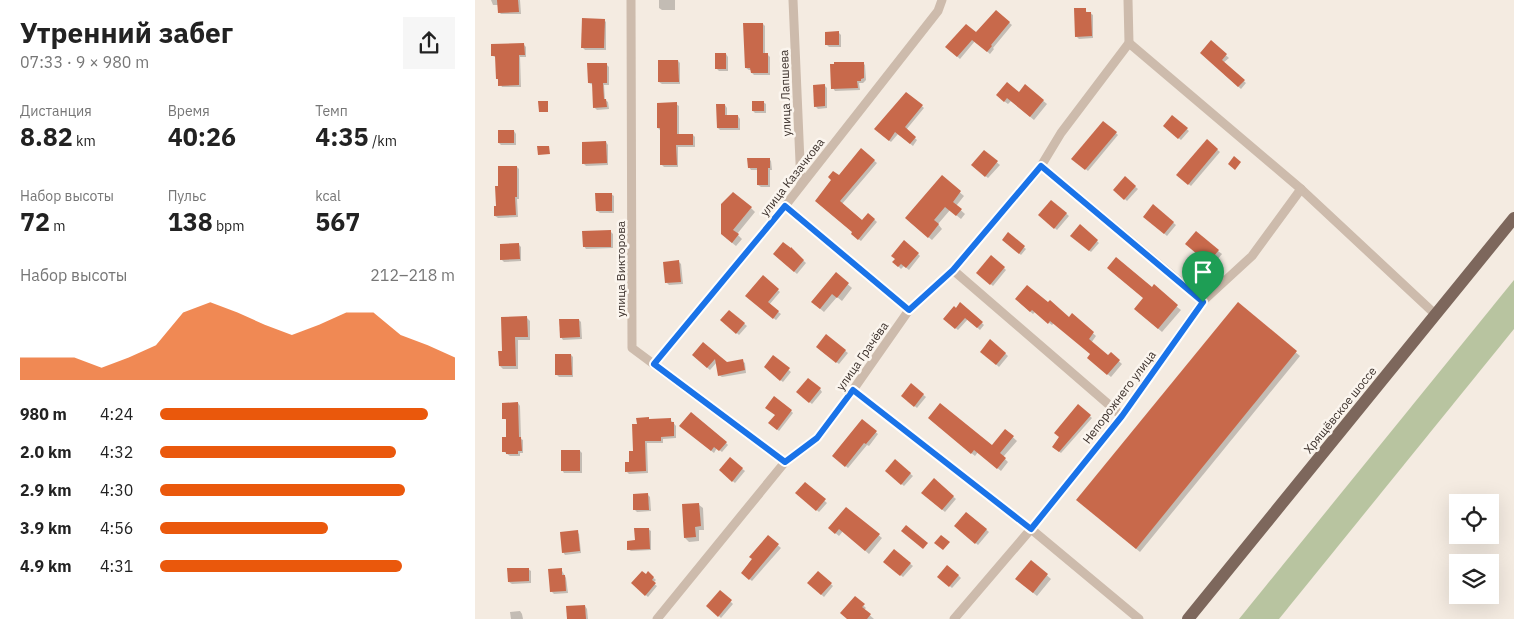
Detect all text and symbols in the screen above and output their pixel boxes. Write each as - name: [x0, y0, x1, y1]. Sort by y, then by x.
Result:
- text: Утренний забег: [20, 14, 233, 51]
- button: share: [403, 17, 455, 69]
- street label: улица Лапшева: [776, 49, 794, 137]
- text: 07:33 · 9 × 980 m: [20, 52, 149, 72]
- text: Дистанция: [20, 102, 92, 120]
- text: Время: [168, 102, 210, 120]
- text: Темп: [315, 102, 348, 120]
- text: 8.82: [20, 120, 73, 153]
- text: 40:26: [168, 120, 236, 153]
- text: 4:35: [315, 120, 369, 153]
- text: km: [73, 132, 96, 150]
- text: /km: [369, 132, 397, 150]
- street label: улица Казачкова: [757, 134, 828, 219]
- text: Набор высоты: [20, 187, 114, 205]
- text: Пульс: [168, 187, 206, 205]
- text: kcal: [315, 187, 341, 205]
- text: 72: [20, 205, 50, 238]
- text: 138: [168, 205, 213, 238]
- text: 567: [315, 205, 360, 238]
- text: m: [50, 217, 66, 235]
- text: bpm: [213, 217, 244, 235]
- street label: улица Викторова: [613, 220, 628, 317]
- pin: [1182, 251, 1224, 302]
- icon: arrive: [1189, 258, 1217, 286]
- text: Набор высоты: [20, 265, 127, 285]
- text: 212–218 m: [370, 265, 455, 285]
- street label: улица Грачёва: [833, 318, 892, 393]
- street label: Непорожнего улица: [1079, 347, 1159, 447]
- street label: Хрящёвское шоссе: [1300, 363, 1380, 456]
- text: 980 m: [20, 404, 67, 424]
- text: 4:24: [100, 404, 133, 424]
- text: 2.0 km: [20, 442, 71, 462]
- text: 4:32: [100, 442, 133, 462]
- text: 2.9 km: [20, 480, 71, 500]
- text: 4:30: [100, 480, 133, 500]
- map controls: [1449, 494, 1499, 604]
- button: locate: [1449, 494, 1499, 544]
- text: 3.9 km: [20, 518, 71, 538]
- text: 4:56: [100, 518, 133, 538]
- button: layers: [1449, 554, 1499, 604]
- text: 4.9 km: [20, 556, 71, 576]
- text: 4:31: [100, 556, 133, 576]

